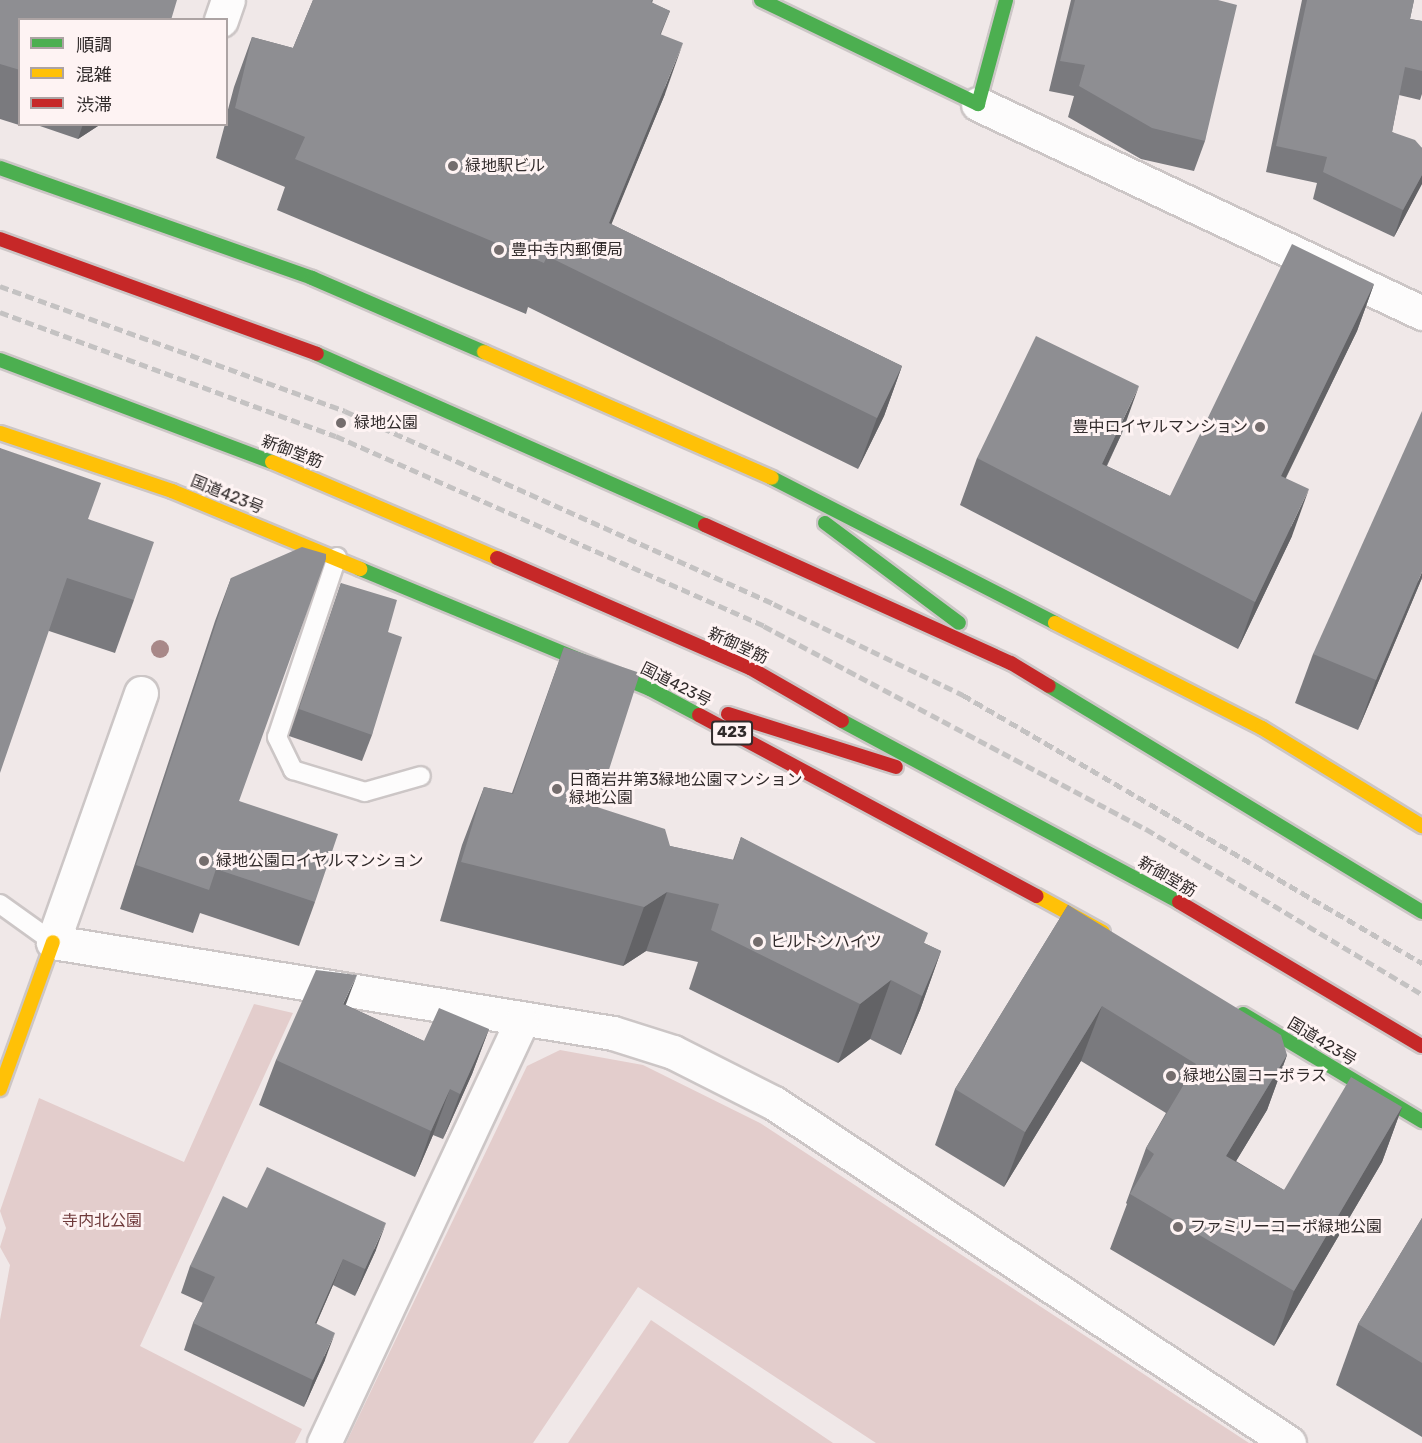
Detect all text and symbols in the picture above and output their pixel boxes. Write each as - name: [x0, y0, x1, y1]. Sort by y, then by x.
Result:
- legend: [18, 18, 228, 126]
- text: 順調: [76, 34, 112, 56]
- text: 混雑: [76, 64, 112, 86]
- text: 渋滞: [76, 94, 112, 116]
- place label: 緑地駅ビル: [465, 156, 545, 176]
- marker: 緑地駅ビル: [446, 159, 460, 173]
- place label: 豊中寺内郵便局: [511, 240, 623, 260]
- marker: 豊中寺内郵便局: [492, 243, 506, 257]
- place label: 緑地公園: [354, 413, 418, 433]
- marker: 緑地公園: [332, 414, 350, 432]
- place label: 豊中ロイヤルマンション: [1072, 417, 1248, 437]
- marker: 豊中ロイヤルマンション: [1253, 420, 1267, 434]
- street label: 新御堂筋: [259, 432, 325, 472]
- street label: 国道423号: [188, 472, 266, 518]
- street label: 新御堂筋: [705, 624, 771, 668]
- street label: 国道423号: [637, 659, 715, 711]
- road number: 423: [711, 721, 753, 745]
- place label: 日商岩井第3緑地公園マンション 緑地公園: [569, 770, 803, 808]
- marker: 日商岩井第3緑地公園マンション 緑地公園: [550, 782, 564, 796]
- place label: 緑地公園ロイヤルマンション: [216, 851, 424, 871]
- street label: 新御堂筋: [1134, 853, 1200, 901]
- marker: 緑地公園ロイヤルマンション: [197, 854, 211, 868]
- place label: ヒルトンハイツ: [770, 932, 882, 952]
- marker: ヒルトンハイツ: [751, 935, 765, 949]
- street label: 国道423号: [1284, 1014, 1360, 1070]
- place label: 緑地公園コーポラス: [1183, 1066, 1327, 1086]
- marker: 緑地公園コーポラス: [1164, 1069, 1178, 1083]
- park label: 寺内北公園: [62, 1211, 142, 1231]
- place label: ファミリーコーポ緑地公園: [1190, 1217, 1382, 1237]
- marker: ファミリーコーポ緑地公園: [1171, 1220, 1185, 1234]

